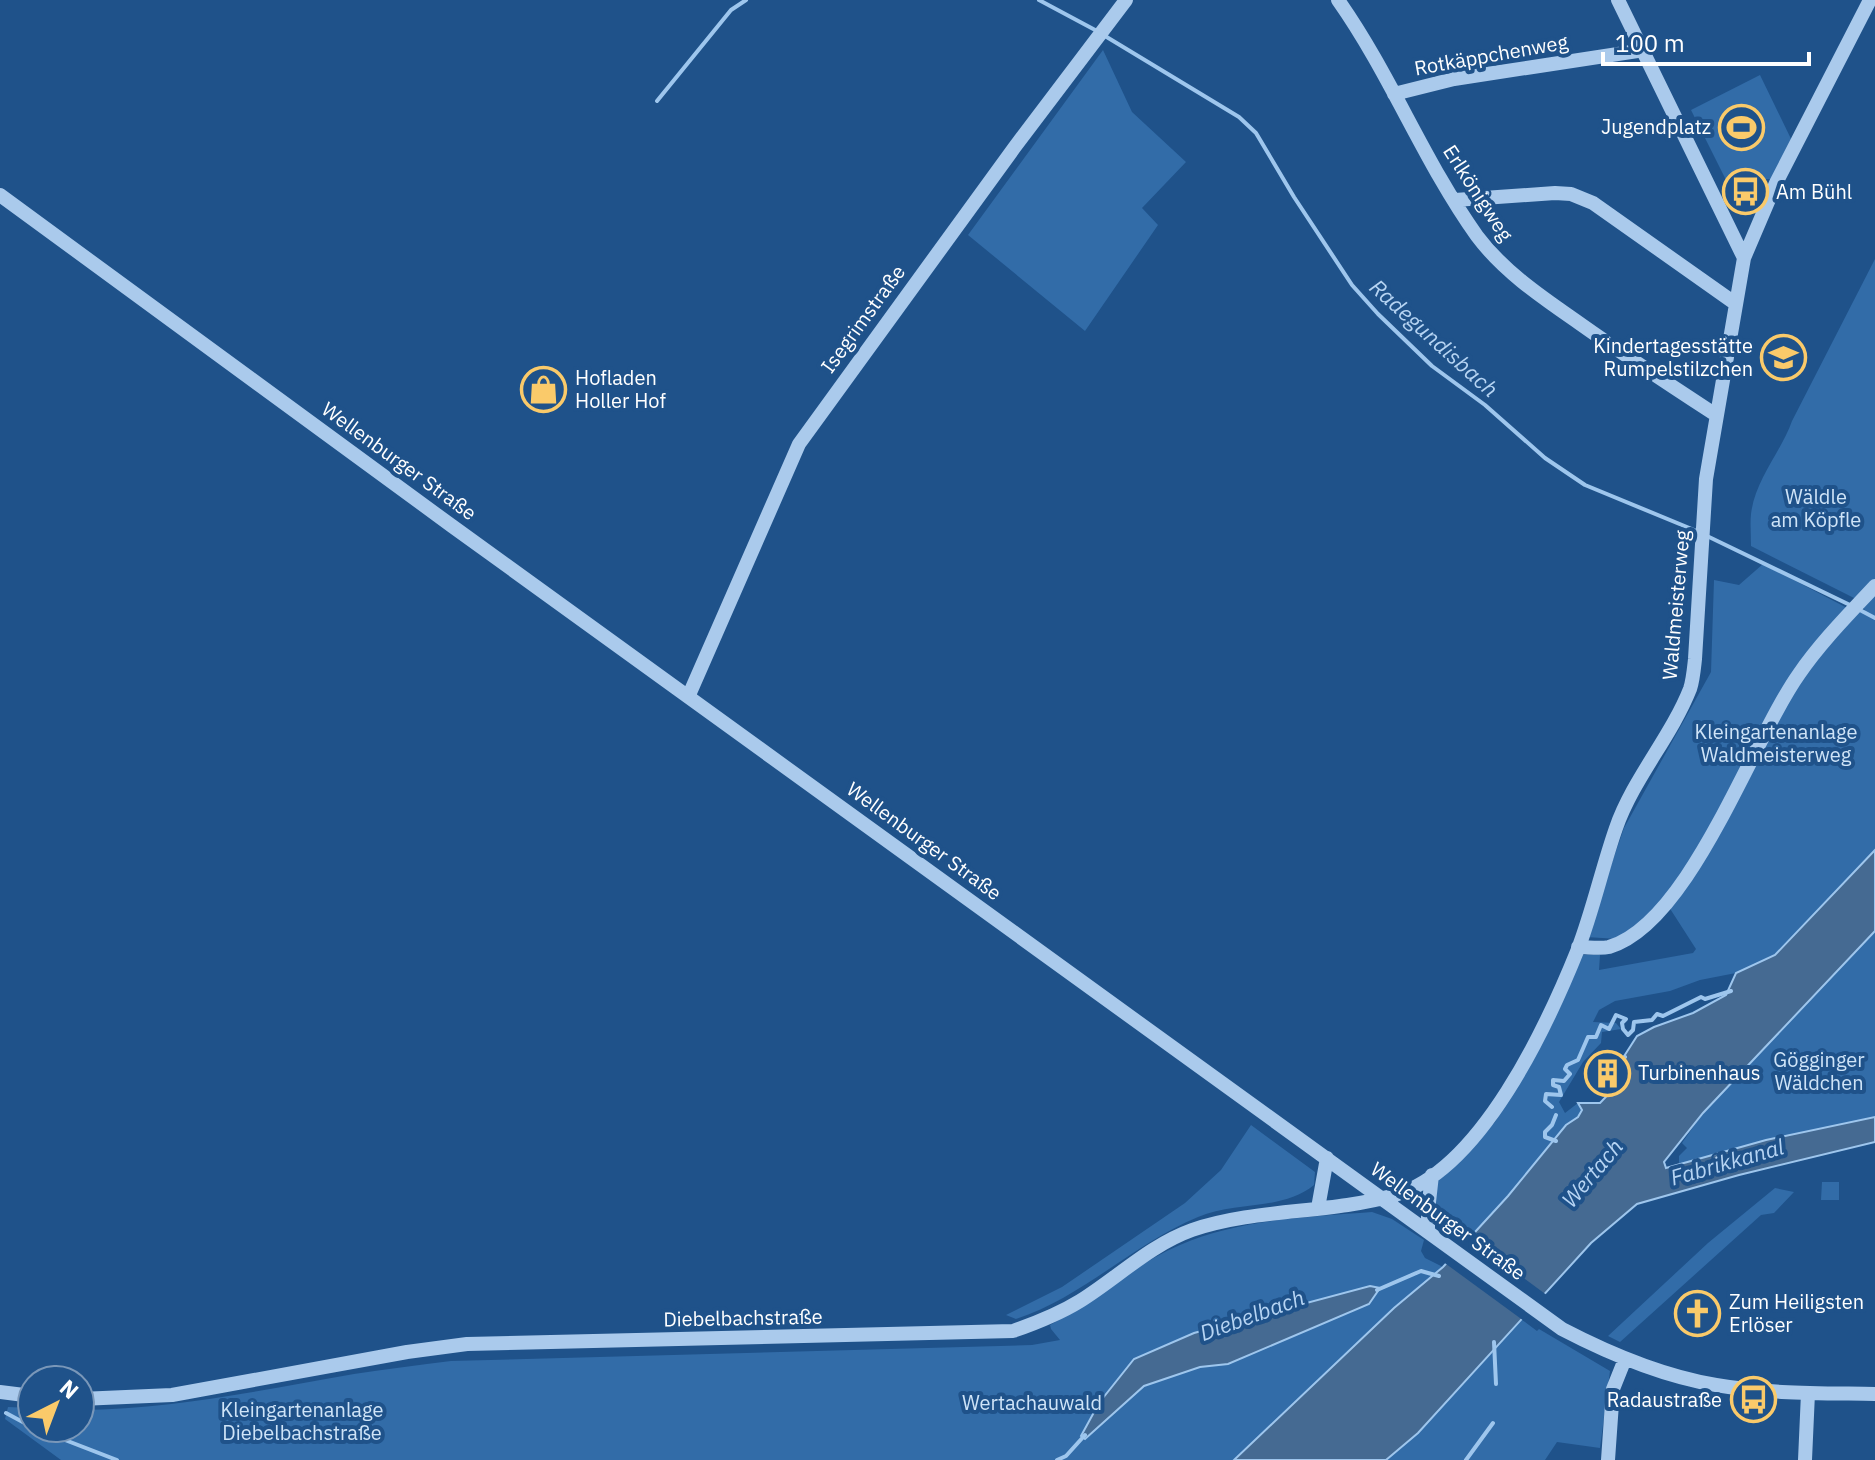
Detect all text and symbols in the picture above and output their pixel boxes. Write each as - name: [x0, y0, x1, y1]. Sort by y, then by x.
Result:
- scale bar: [1603, 16, 1809, 66]
- text: 100 m: [1615, 27, 1685, 59]
- street label: Rotkäppchenweg: [1412, 28, 1570, 81]
- sports icon: Jugendplatz: [1718, 103, 1766, 151]
- place label: Jugendplatz: [1601, 113, 1711, 140]
- street label: Erlkönigweg: [1437, 139, 1520, 246]
- bus stop icon: Am Bühl: [1721, 168, 1769, 216]
- place label: Am Bühl: [1776, 178, 1852, 205]
- street label: Isegrimstraße: [814, 259, 911, 378]
- water label: Radegundisbach: [1364, 272, 1505, 403]
- place label: Kindertagesstätte Rumpelstilzchen: [1593, 332, 1753, 382]
- school or university icon: Kindertagesstätte Rumpelstilzchen: [1760, 333, 1808, 381]
- place label: Hofladen Holler Hof: [575, 364, 666, 414]
- shop icon: Hofladen Holler Hof: [520, 366, 568, 414]
- street label: Wellenburger Straße: [316, 395, 482, 526]
- park label: Wäldle am Köpfle: [1771, 483, 1861, 533]
- street label: Waldmeisterweg: [1655, 528, 1696, 681]
- park label: Kleingartenanlage Waldmeisterweg: [1695, 718, 1857, 768]
- street label: Wellenburger Straße: [841, 775, 1007, 906]
- park label: Gögginger Wäldchen: [1773, 1046, 1865, 1096]
- building icon: Turbinenhaus: [1583, 1049, 1631, 1097]
- place label: Turbinenhaus: [1638, 1059, 1761, 1086]
- water label: Fabrikkanal: [1667, 1131, 1787, 1192]
- water label: Wertach: [1555, 1132, 1629, 1213]
- street label: Wellenburger Straße: [1365, 1155, 1531, 1286]
- water label: Diebelbach: [1195, 1282, 1308, 1347]
- place label: Zum Heiligsten Erlöser: [1729, 1288, 1864, 1338]
- church icon: Zum Heiligsten Erlöser: [1674, 1290, 1722, 1338]
- street label: Diebelbachstraße: [663, 1303, 823, 1332]
- north arrow: [16, 1364, 96, 1444]
- text: N: [54, 1373, 85, 1405]
- bus stop icon: Radaustraße: [1729, 1376, 1777, 1424]
- place label: Radaustraße: [1607, 1386, 1722, 1413]
- park label: Wertachauwald: [962, 1389, 1102, 1416]
- park label: Kleingartenanlage Diebelbachstraße: [221, 1396, 383, 1446]

